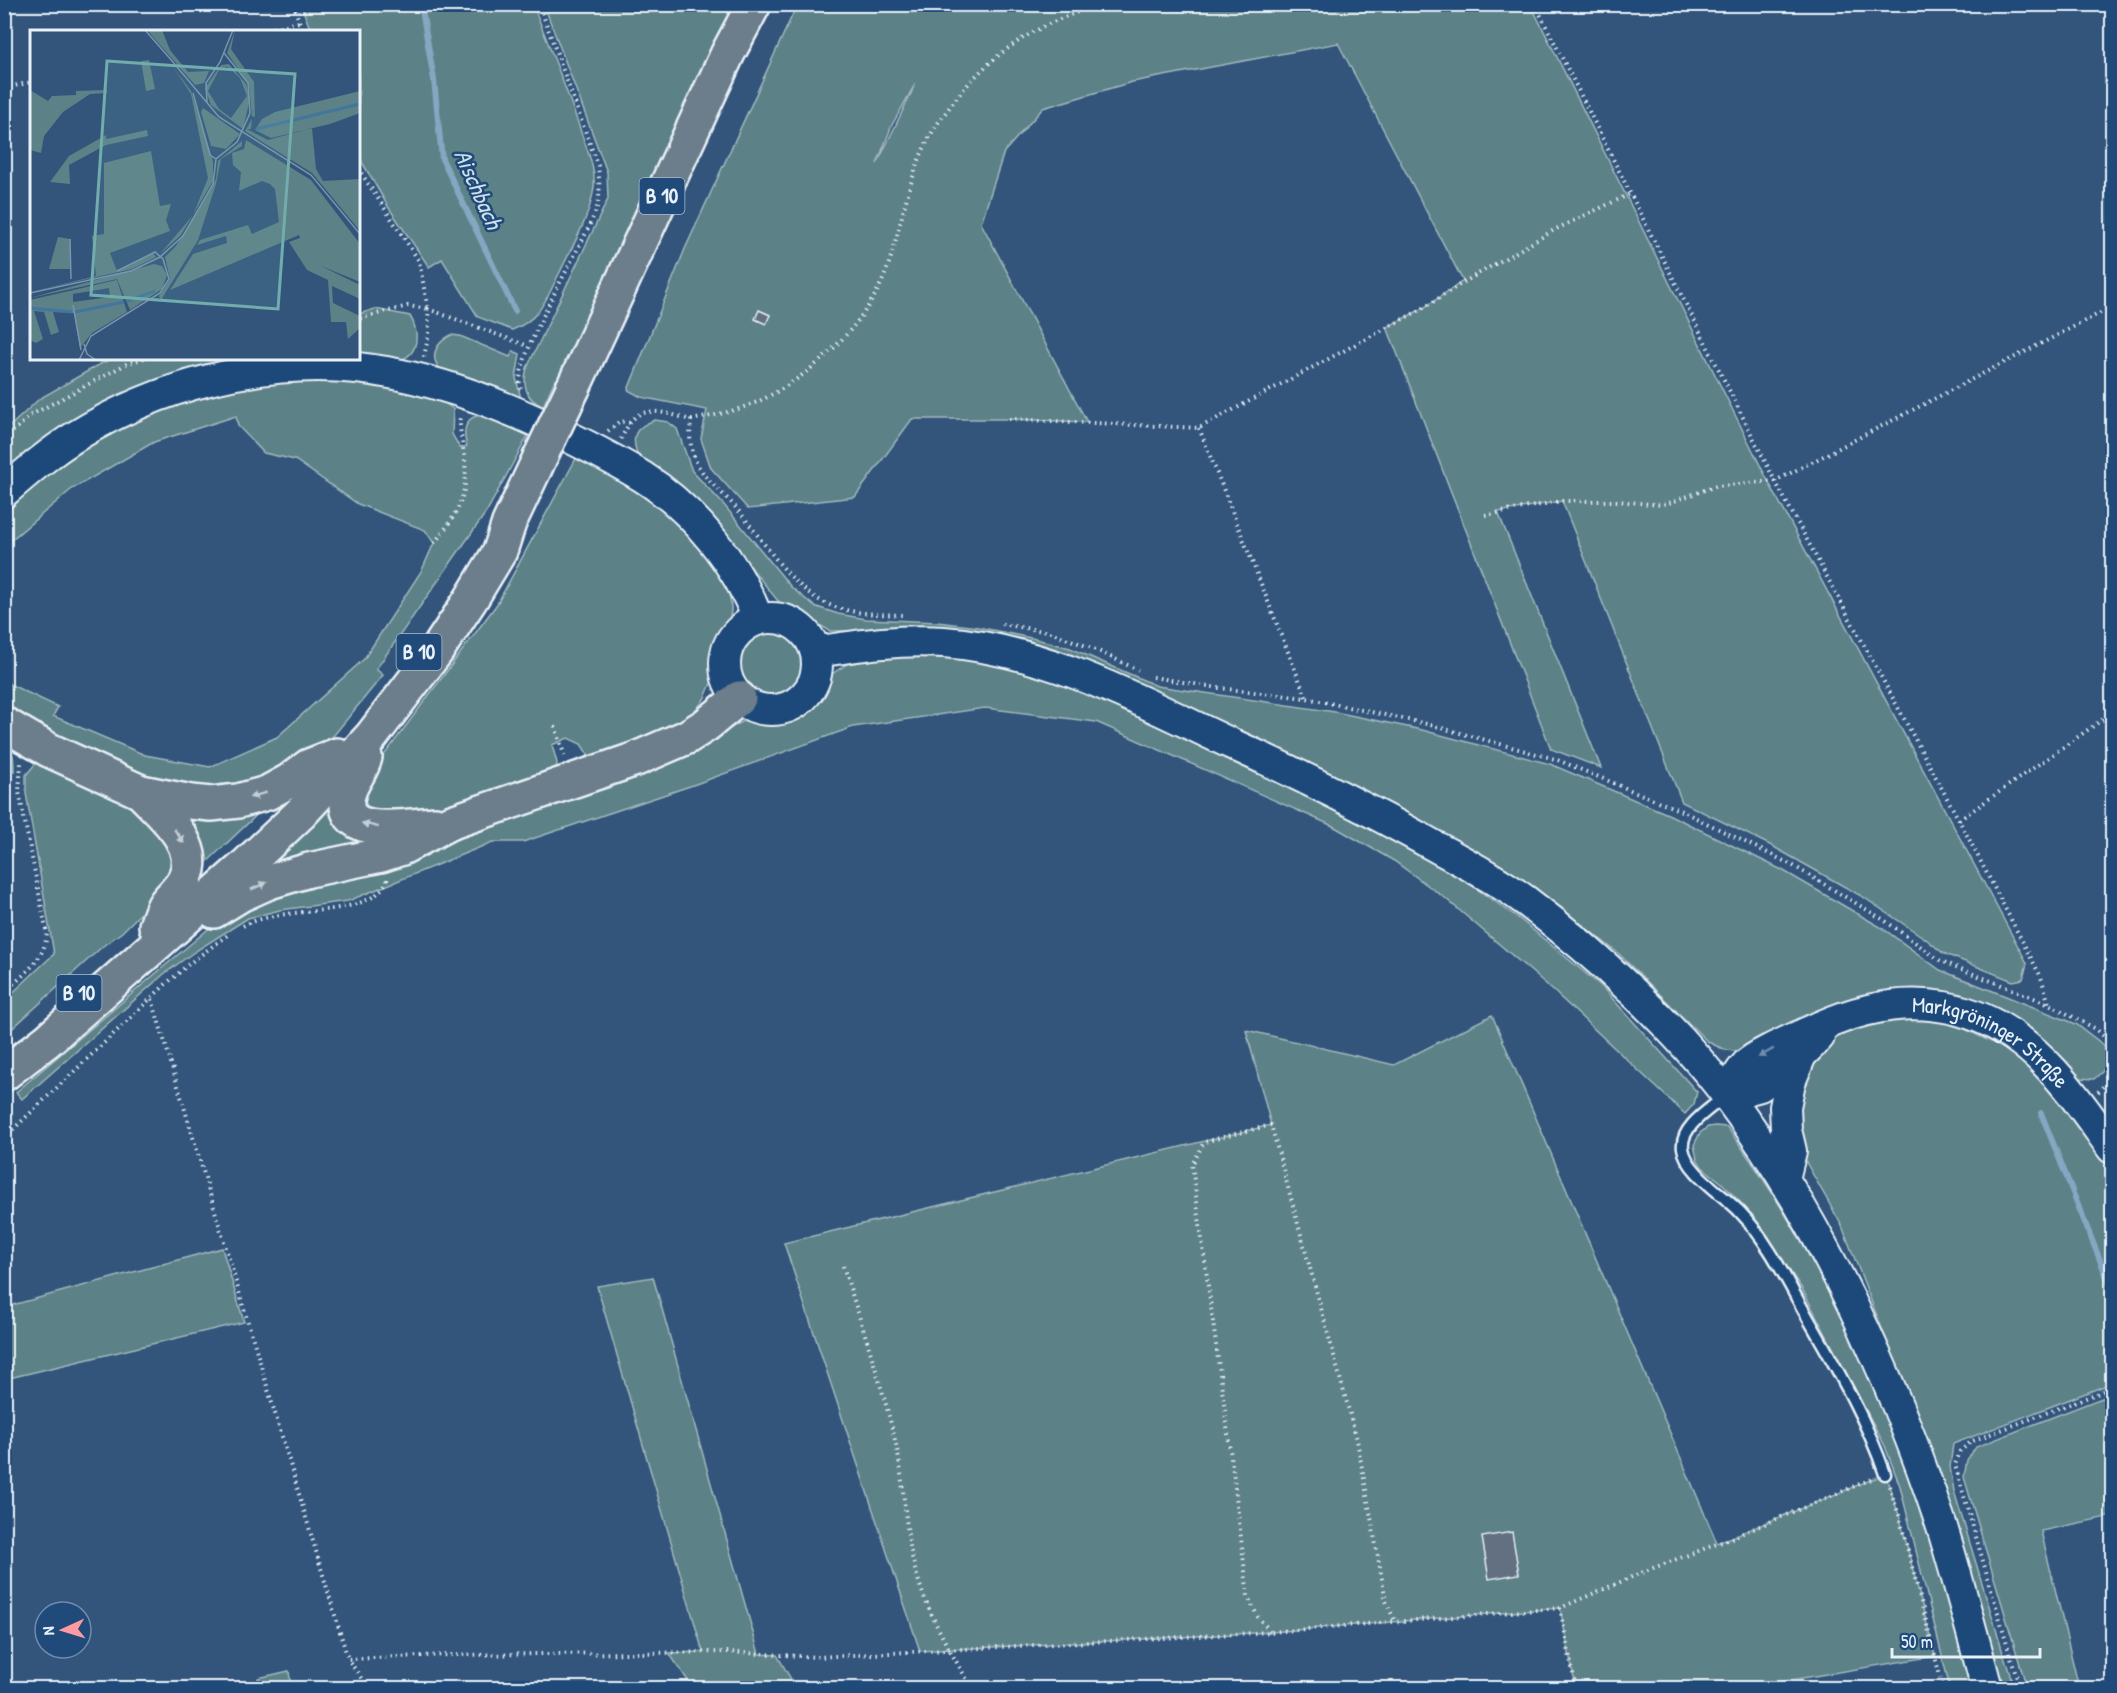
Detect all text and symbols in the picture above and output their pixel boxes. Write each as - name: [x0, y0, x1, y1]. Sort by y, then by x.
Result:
- inset map: [30, 30, 360, 360]
- water label: Aischbach: [447, 144, 511, 235]
- road number: B 10: [640, 178, 684, 214]
- road number: B 10: [396, 634, 442, 670]
- one-way arrow: [249, 791, 267, 800]
- one-way arrow: [361, 820, 379, 830]
- one-way arrow: [173, 827, 185, 843]
- one-way arrow: [251, 882, 268, 891]
- road number: B 10: [56, 975, 101, 1011]
- street label: Markgröninger Straße: [1912, 989, 2076, 1094]
- one-way arrow: [1757, 1048, 1774, 1058]
- north arrow: [33, 1600, 93, 1660]
- scale bar: [1892, 1621, 2040, 1659]
- text: N: [37, 1626, 59, 1636]
- text: 50 m: [1901, 1629, 1933, 1654]

